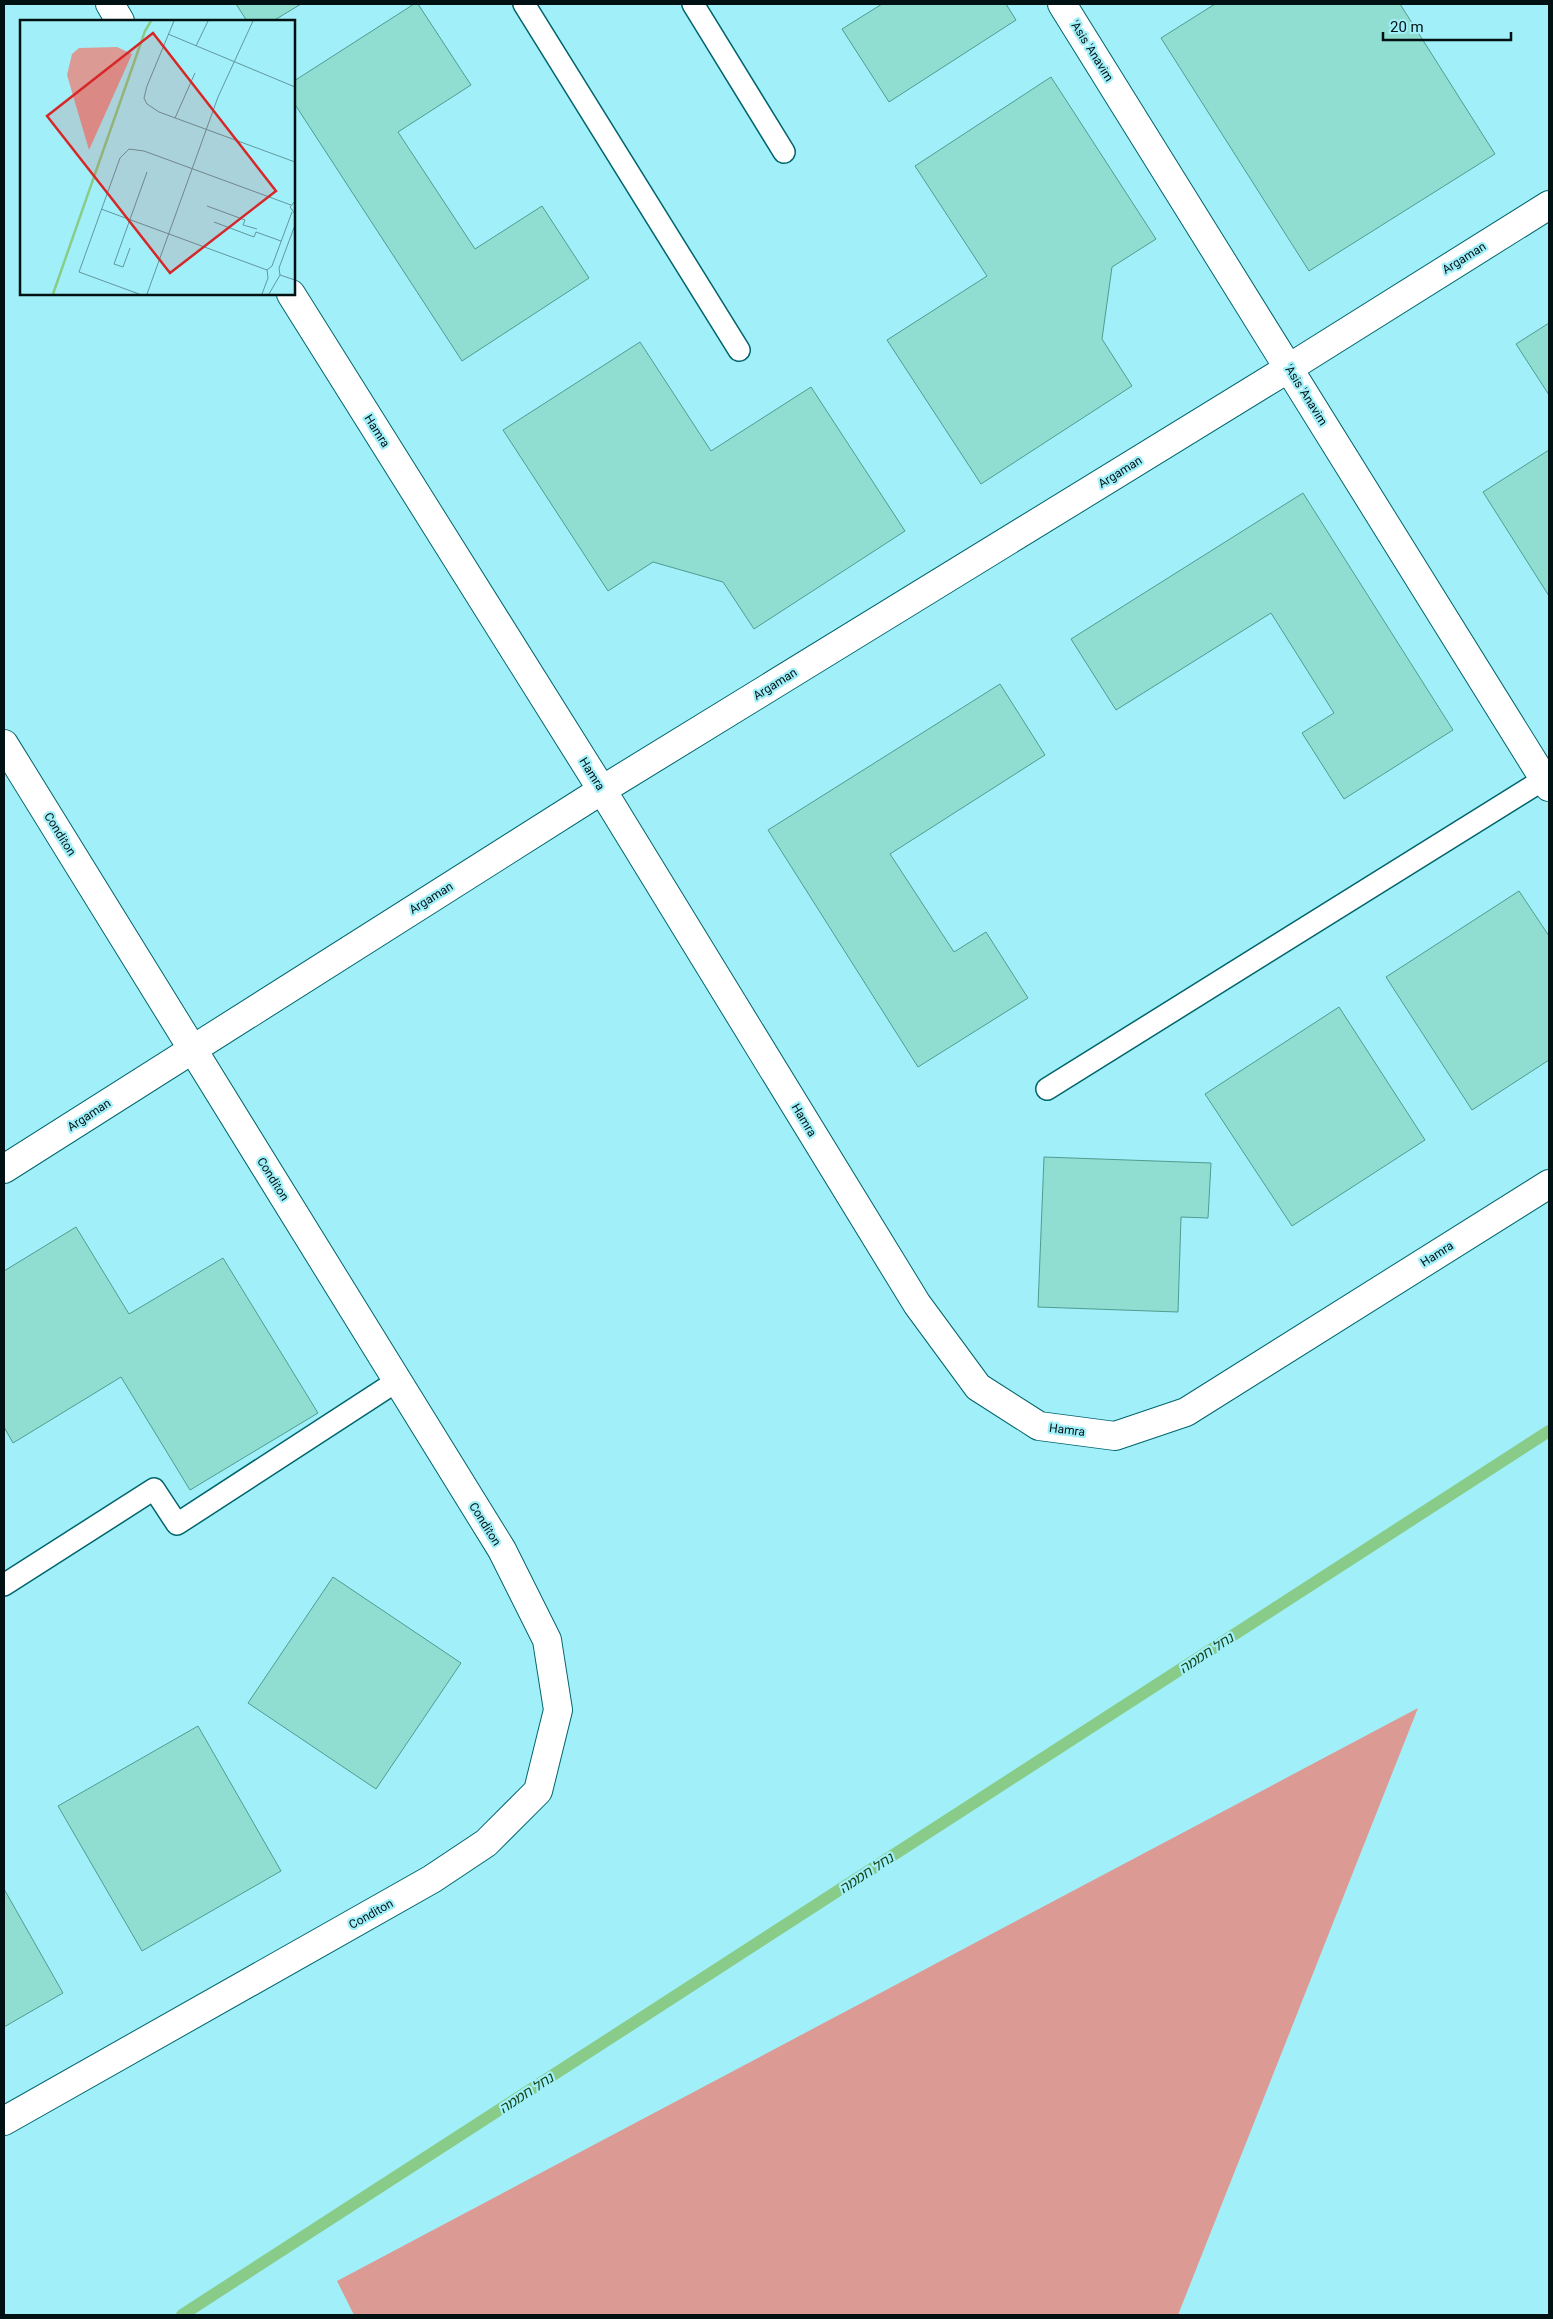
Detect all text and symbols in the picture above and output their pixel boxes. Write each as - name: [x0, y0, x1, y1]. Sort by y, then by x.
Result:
- scale bar: [1383, 10, 1510, 42]
- street label: 'Asis 'Anavim: [1068, 18, 1116, 84]
- text: 20 m: [1390, 18, 1424, 36]
- inset map: [20, 20, 295, 295]
- street label: Argaman: [1440, 239, 1488, 277]
- street label: 'Asis 'Anavim: [1282, 362, 1330, 428]
- street label: Hamra: [362, 412, 392, 450]
- street label: Argaman: [1096, 453, 1144, 491]
- street label: Argaman: [751, 665, 799, 703]
- street label: Hamra: [577, 755, 607, 793]
- street label: Conditon: [41, 810, 79, 858]
- street label: Argaman: [407, 879, 455, 917]
- street label: Argaman: [65, 1096, 113, 1134]
- street label: Hamra: [789, 1101, 819, 1139]
- street label: Conditon: [254, 1155, 292, 1203]
- street label: Hamra: [1418, 1239, 1456, 1269]
- street label: Hamra: [1048, 1421, 1086, 1439]
- street label: Conditon: [466, 1500, 504, 1548]
- water label: נחל חממה: [1176, 1629, 1238, 1676]
- water label: נחל חממה: [836, 1849, 898, 1896]
- street label: Conditon: [347, 1896, 395, 1932]
- water label: נחל חממה: [496, 2069, 558, 2116]

